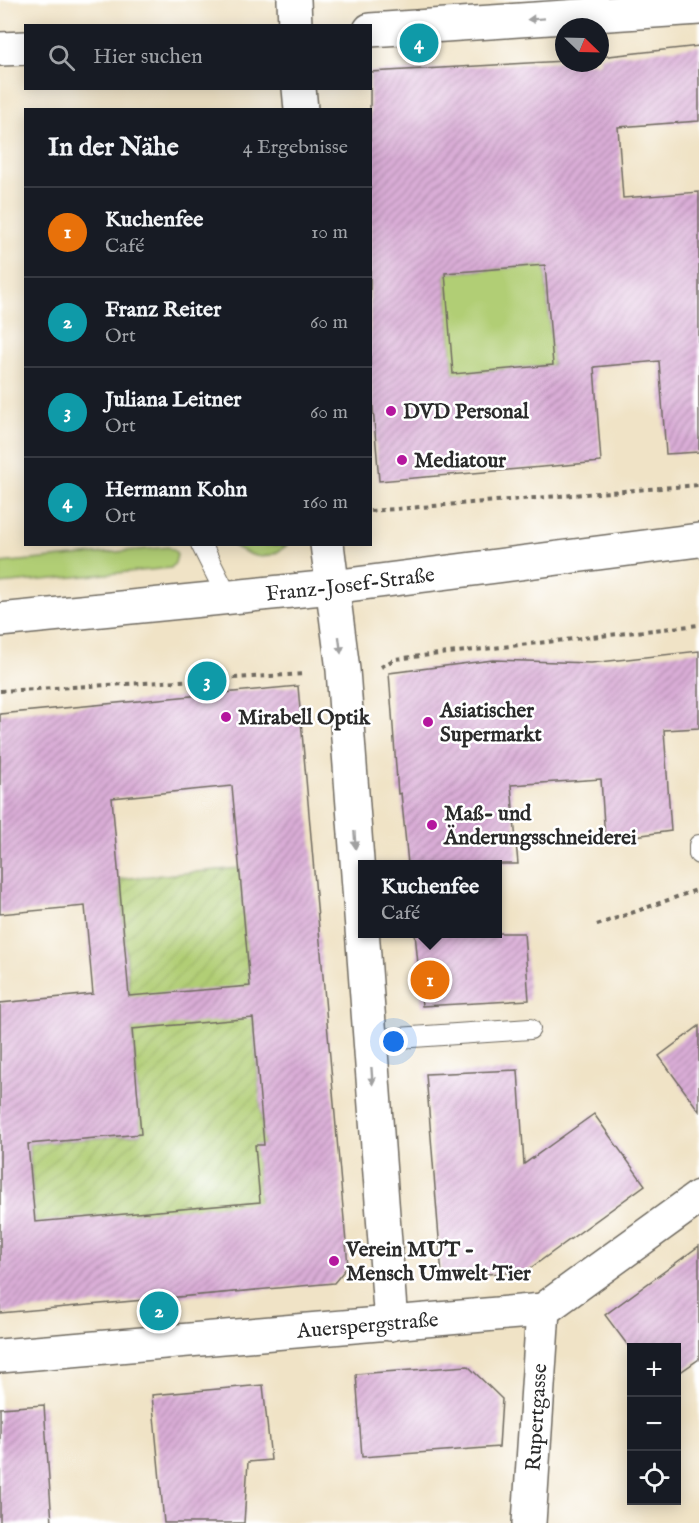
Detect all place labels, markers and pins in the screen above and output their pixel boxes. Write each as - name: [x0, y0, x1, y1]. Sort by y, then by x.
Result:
- pin: 4: [400, 20, 438, 66]
- place label: DVD Personal: [403, 399, 530, 426]
- marker: DVD Personal: [384, 404, 398, 418]
- place label: Mediatour: [414, 448, 506, 475]
- marker: Mediatour: [395, 453, 409, 467]
- pin: 3: [188, 658, 226, 704]
- place label: Asiatischer Supermarkt: [439, 698, 543, 749]
- place label: Mirabell Optik: [238, 705, 371, 732]
- marker: Mirabell Optik: [219, 710, 233, 724]
- marker: Asiatischer Supermarkt: [421, 715, 435, 729]
- place label: Maß- und Änderungsschneiderei: [443, 801, 637, 852]
- marker: Maß- und Änderungsschneiderei: [425, 818, 439, 832]
- pin: 1: [410, 958, 450, 1002]
- place label: Verein MUT - Mensch Umwelt Tier: [345, 1237, 531, 1288]
- marker: Verein MUT - Mensch Umwelt Tier: [327, 1254, 341, 1268]
- pin: 2: [140, 1288, 178, 1334]

